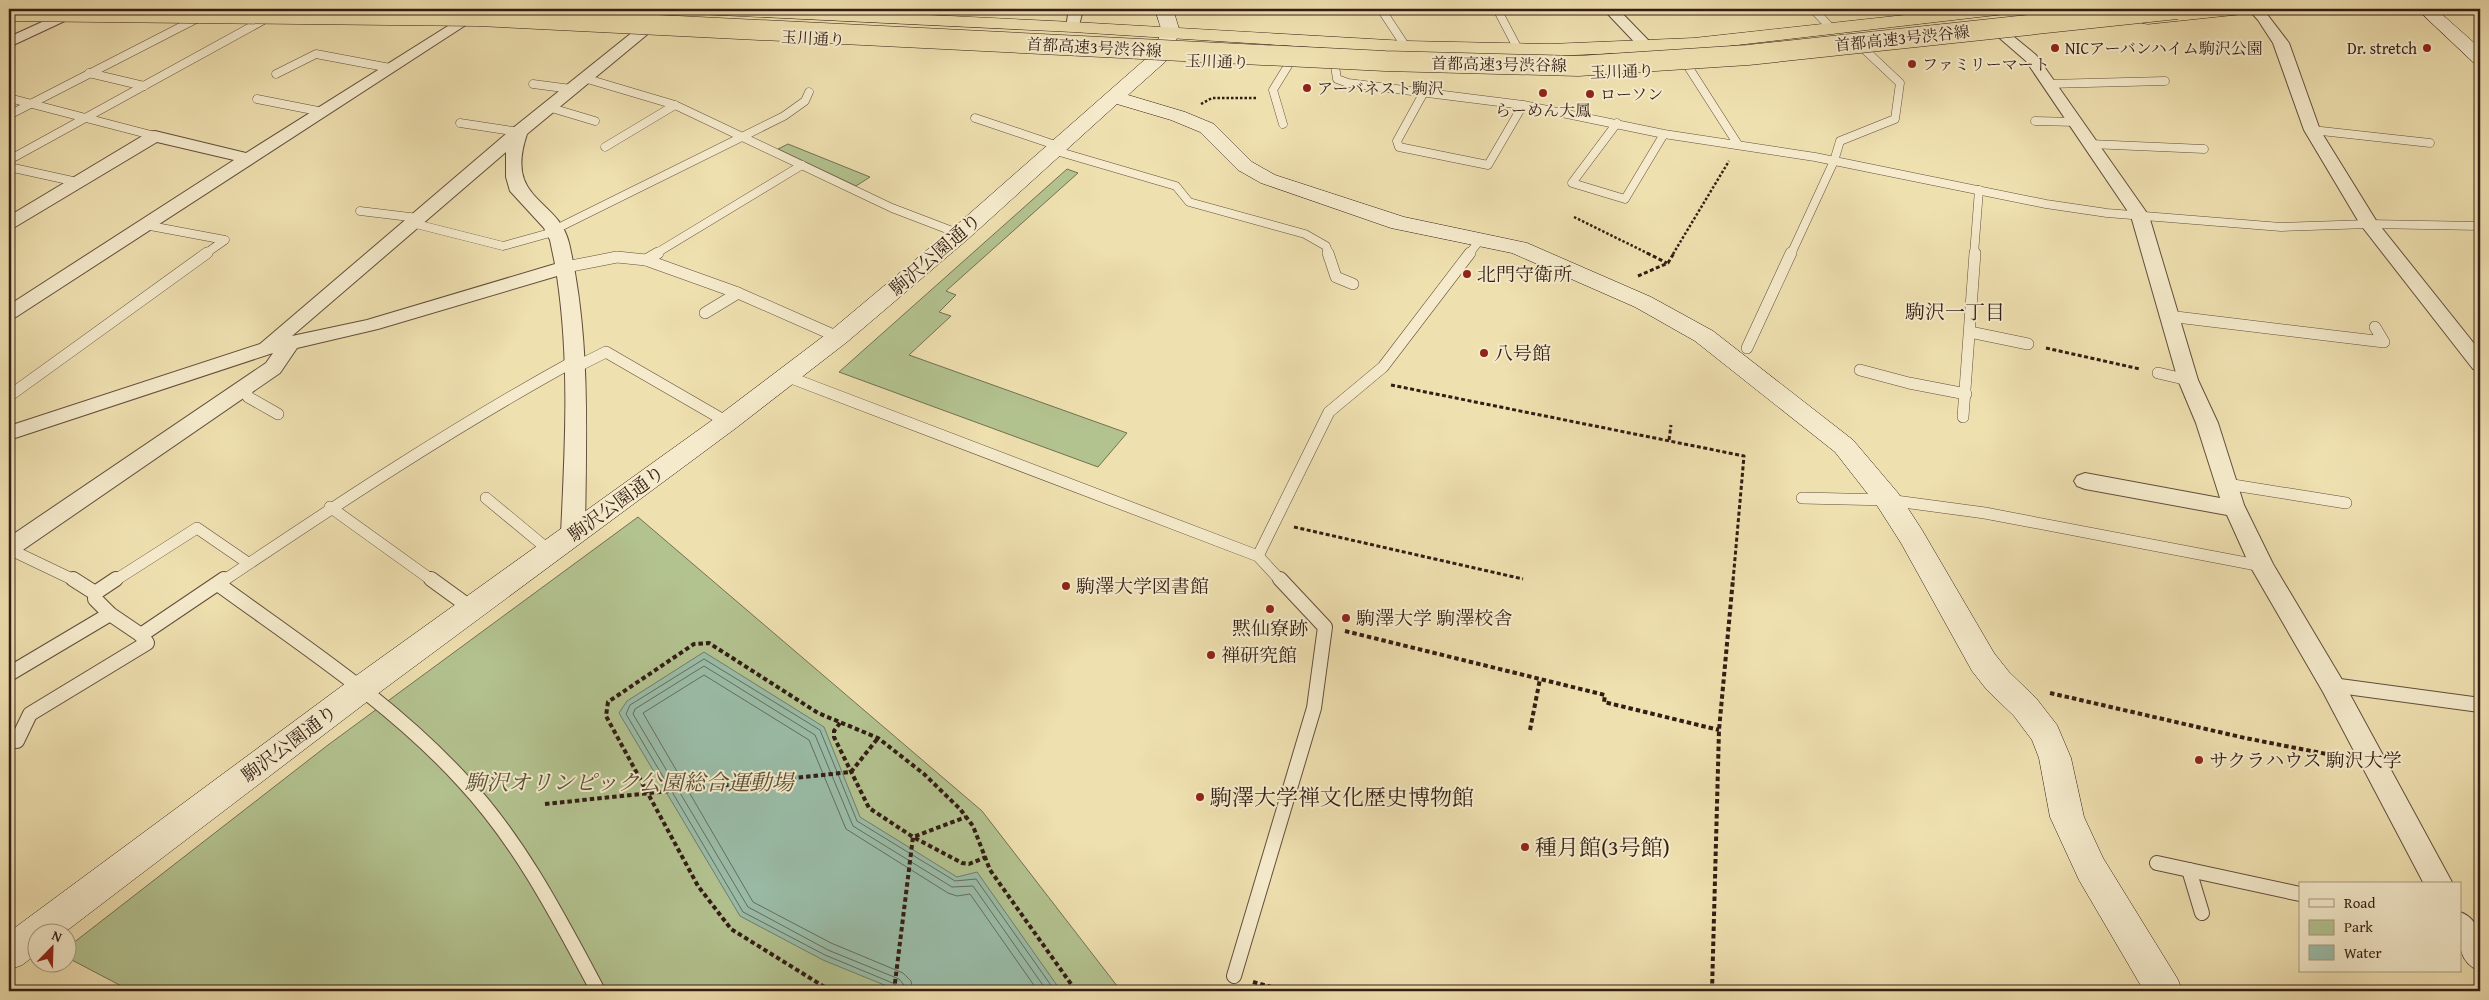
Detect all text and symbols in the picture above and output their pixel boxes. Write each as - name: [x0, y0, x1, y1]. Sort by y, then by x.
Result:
- street label: 首都高速3号渋谷線: [1833, 19, 1971, 57]
- street label: 玉川通り: [780, 24, 846, 52]
- street label: 首都高速3号渋谷線: [1026, 31, 1162, 63]
- place label: NICアーバンハイム駒沢公園: [2065, 36, 2263, 60]
- place label: Dr. stretch: [2347, 36, 2417, 60]
- marker: NICアーバンハイム駒沢公園: [2049, 42, 2061, 54]
- marker: Dr. stretch: [2421, 42, 2433, 54]
- street label: 玉川通り: [1185, 48, 1249, 74]
- street label: 首都高速3号渋谷線: [1431, 51, 1567, 77]
- place label: ファミリーマート: [1922, 52, 2050, 76]
- street label: 玉川通り: [1590, 58, 1654, 84]
- marker: ファミリーマート: [1906, 58, 1918, 70]
- place label: アーバネスト駒沢: [1317, 76, 1444, 100]
- marker: アーバネスト駒沢: [1301, 82, 1313, 94]
- place label: ローソン: [1600, 82, 1663, 106]
- marker: らーめん大鳳: [1537, 87, 1549, 99]
- marker: ローソン: [1584, 88, 1596, 100]
- place label: らーめん大鳳: [1495, 98, 1591, 122]
- street label: 駒沢公園通り: [883, 206, 987, 302]
- place label: 北門守衛所: [1477, 260, 1572, 288]
- marker: 北門守衛所: [1461, 268, 1473, 280]
- district label: 駒沢一丁目: [1905, 297, 2005, 326]
- place label: 八号館: [1494, 339, 1551, 367]
- marker: 八号館: [1478, 347, 1490, 359]
- street label: 駒沢公園通り: [562, 458, 670, 548]
- place label: 駒澤大学図書館: [1076, 572, 1209, 600]
- marker: 駒澤大学図書館: [1060, 580, 1072, 592]
- marker: 黙仙寮跡: [1264, 603, 1276, 615]
- place label: 駒澤大学 駒澤校舎: [1356, 604, 1512, 632]
- marker: 駒澤大学 駒澤校舎: [1340, 612, 1352, 624]
- place label: 黙仙寮跡: [1232, 614, 1308, 642]
- place label: 禅研究館: [1221, 641, 1297, 669]
- marker: 禅研究館: [1205, 649, 1217, 661]
- street label: 駒沢公園通り: [235, 698, 343, 788]
- place label: サクラハウス 駒沢大学: [2209, 746, 2402, 774]
- marker: サクラハウス 駒沢大学: [2193, 754, 2205, 766]
- park label: 駒沢オリンピック公園総合運動場: [464, 766, 796, 798]
- place label: 駒澤大学禅文化歴史博物館: [1210, 781, 1474, 813]
- marker: 駒澤大学禅文化歴史博物館: [1194, 791, 1206, 803]
- place label: 種月館(3号館): [1535, 831, 1670, 863]
- marker: 種月館(3号館): [1519, 841, 1531, 853]
- legend: [2299, 882, 2462, 972]
- text: Road: [2344, 892, 2375, 913]
- text: Park: [2344, 916, 2373, 937]
- north arrow: [28, 922, 78, 972]
- text: N: [49, 925, 66, 947]
- text: Water: [2344, 942, 2382, 963]

